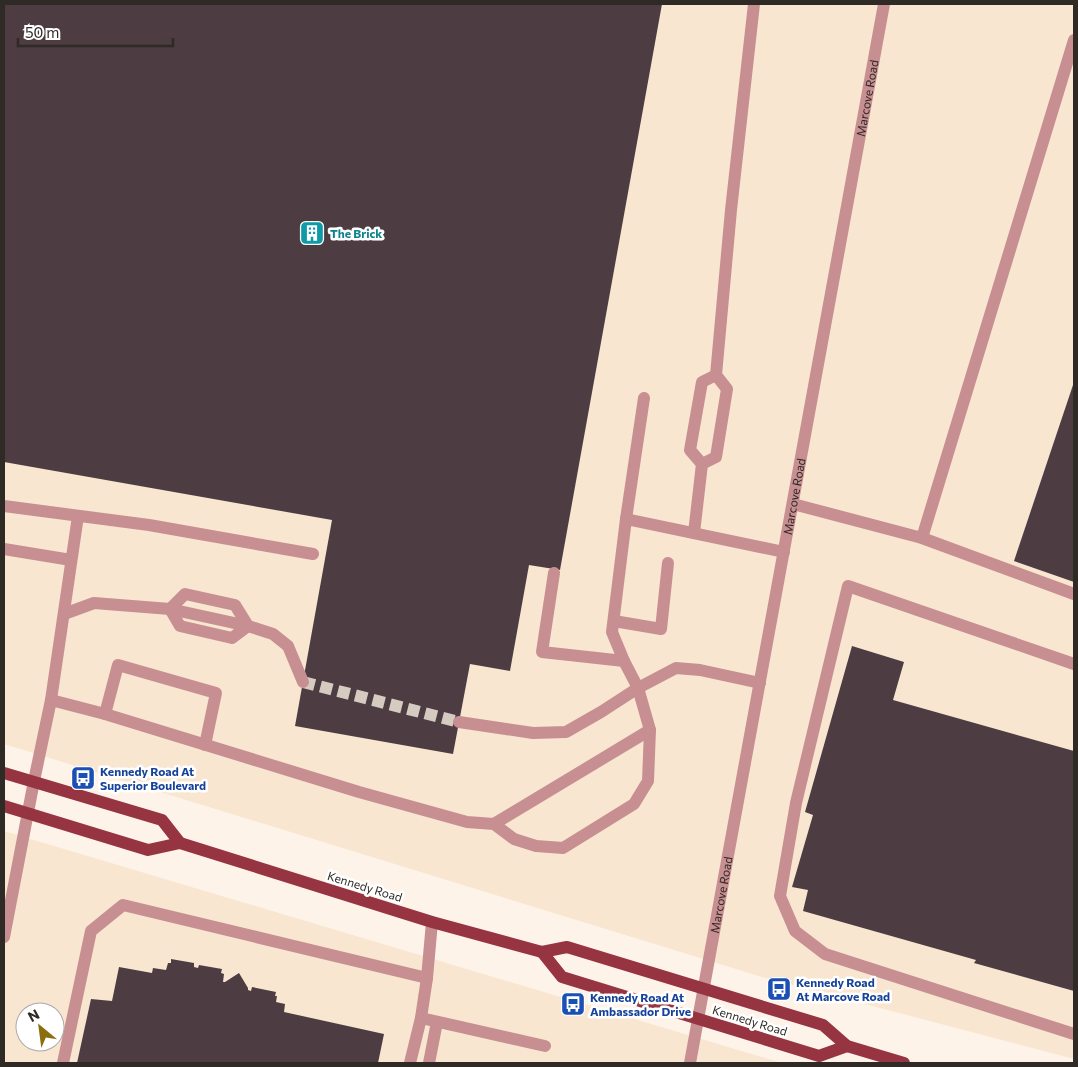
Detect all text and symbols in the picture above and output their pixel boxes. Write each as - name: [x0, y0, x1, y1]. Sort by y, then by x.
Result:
- scale bar: [18, 15, 172, 47]
- text: 50 m: [25, 23, 59, 41]
- street label: Marcove Road: [853, 58, 881, 138]
- building icon: The Brick: [299, 220, 325, 246]
- place label: The Brick: [330, 226, 382, 240]
- street label: Marcove Road: [780, 457, 808, 536]
- place label: Kennedy Road At Superior Boulevard: [100, 764, 206, 792]
- bus stop icon: Kennedy Road At Superior Boulevard: [70, 765, 96, 791]
- street label: Marcove Road: [707, 855, 735, 934]
- street label: Kennedy Road: [326, 868, 404, 904]
- place label: Kennedy Road At Marcove Road: [796, 975, 890, 1003]
- bus stop icon: Kennedy Road At Marcove Road: [766, 976, 792, 1002]
- place label: Kennedy Road At Ambassador Drive: [590, 990, 691, 1018]
- bus stop icon: Kennedy Road At Ambassador Drive: [560, 991, 586, 1017]
- north arrow: [15, 1002, 65, 1052]
- street label: Kennedy Road: [711, 1002, 789, 1038]
- text: N: [25, 1005, 42, 1025]

